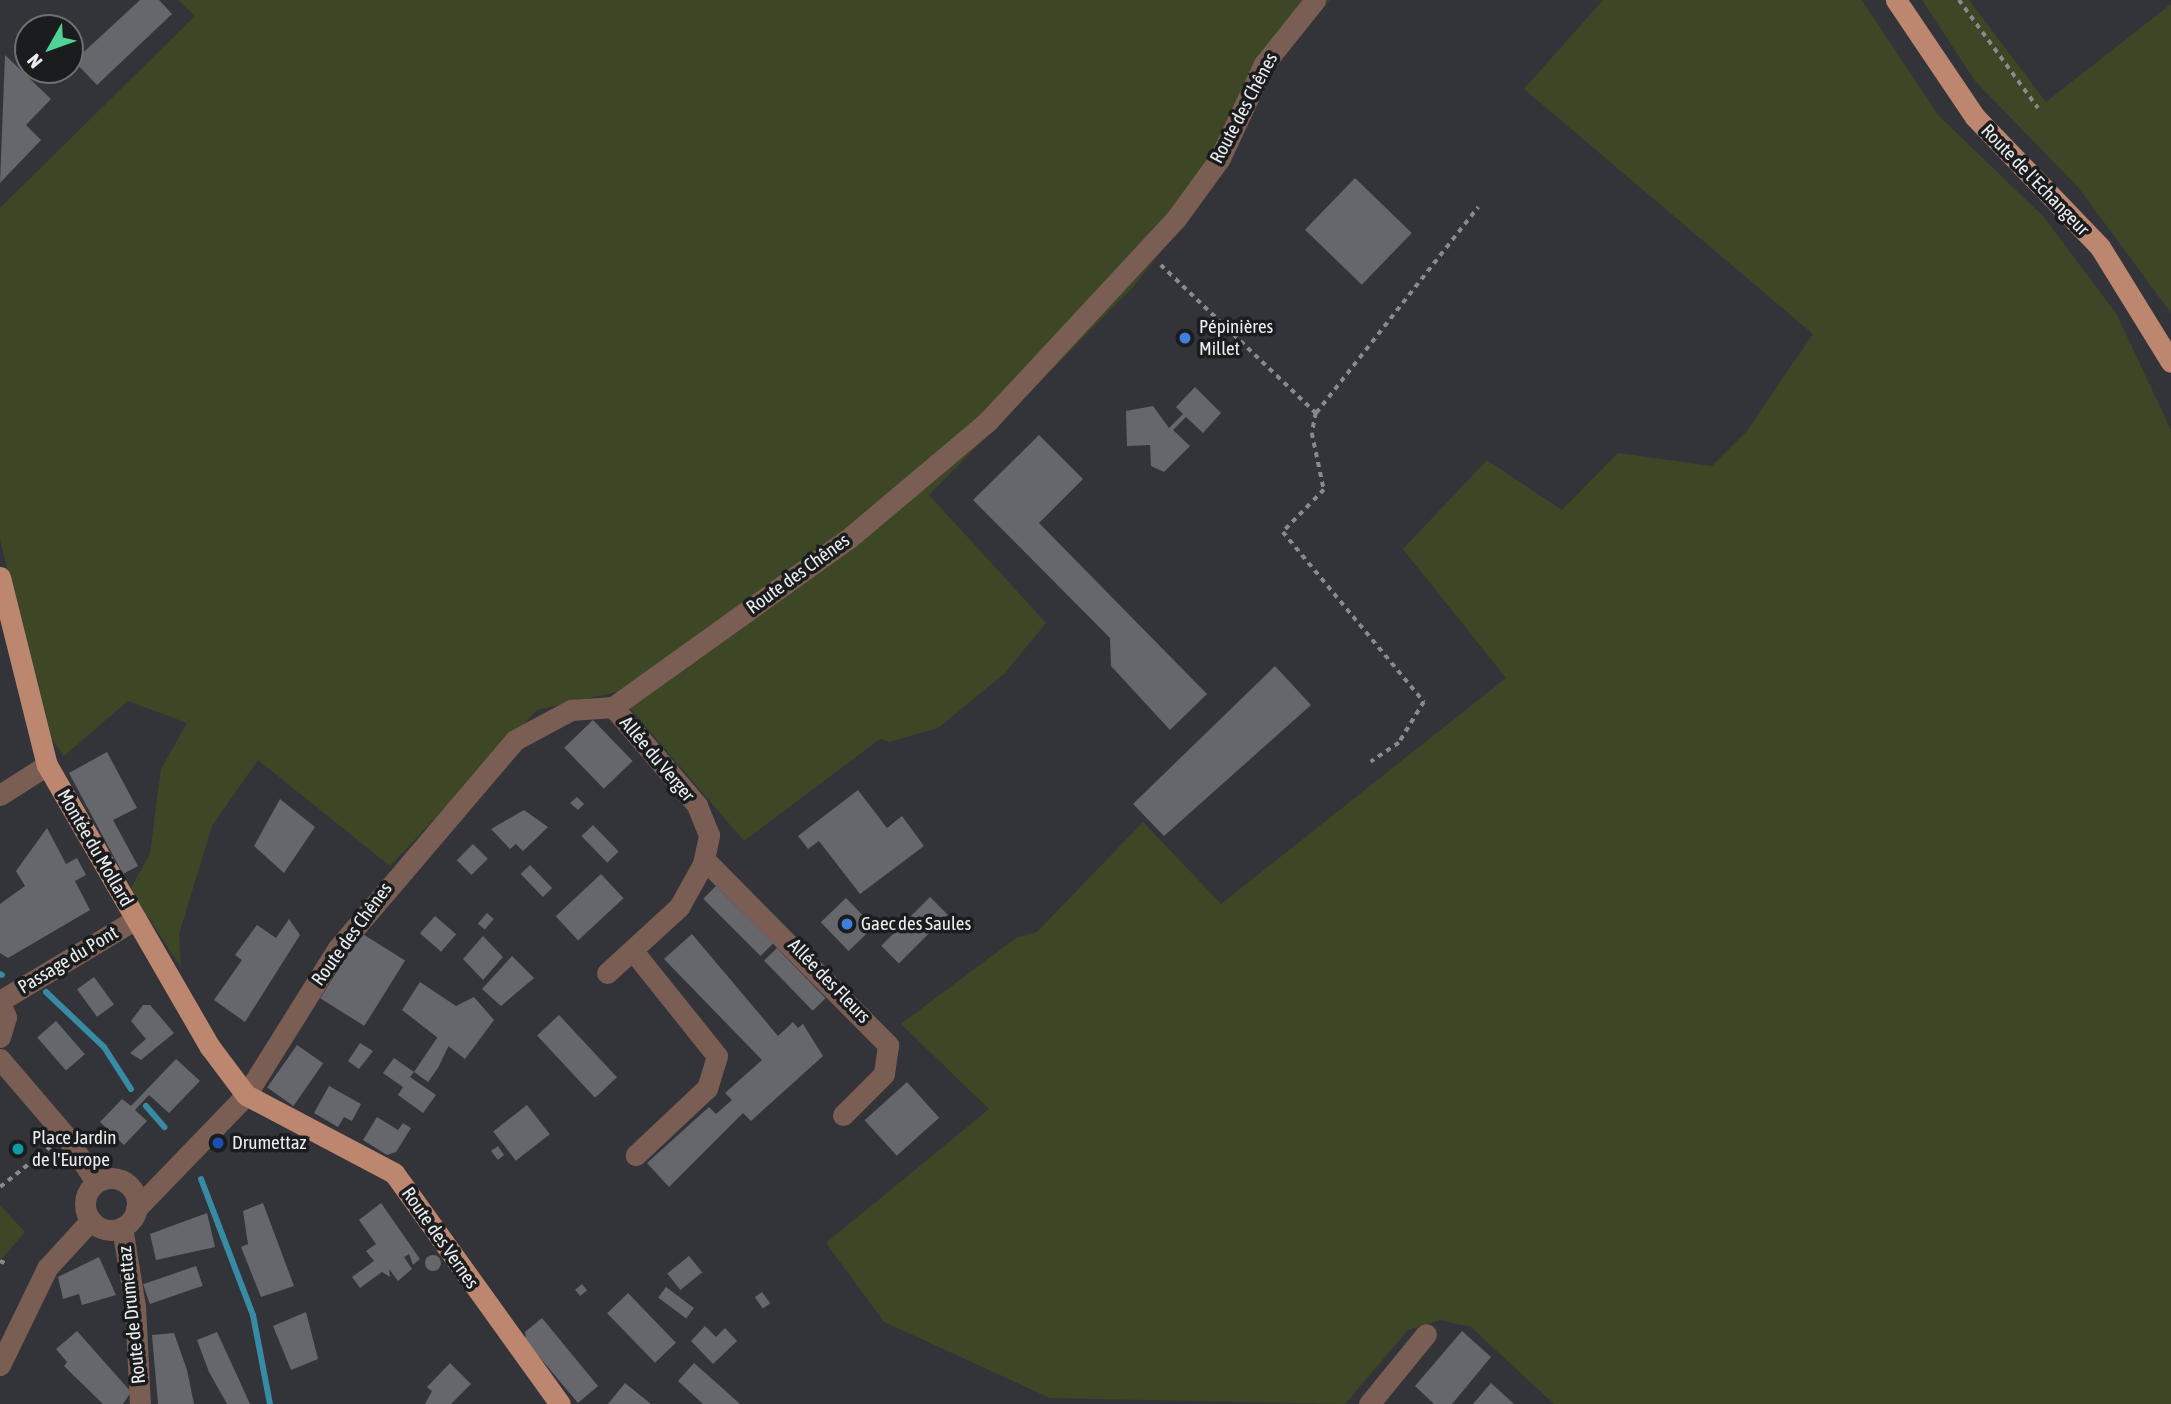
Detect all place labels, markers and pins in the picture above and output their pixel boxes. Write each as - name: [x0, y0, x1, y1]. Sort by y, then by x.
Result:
- place label: Pépinières Millet: [1199, 316, 1273, 360]
- marker: Pépinières Millet: [1177, 330, 1193, 346]
- place label: Gaec des Saules: [861, 913, 971, 935]
- marker: Gaec des Saules: [839, 916, 855, 932]
- place label: Place Jardin de l'Europe: [32, 1127, 117, 1171]
- place label: Drumettaz: [232, 1132, 306, 1154]
- marker: Drumettaz: [210, 1135, 226, 1151]
- marker: Place Jardin de l'Europe: [10, 1141, 26, 1157]

